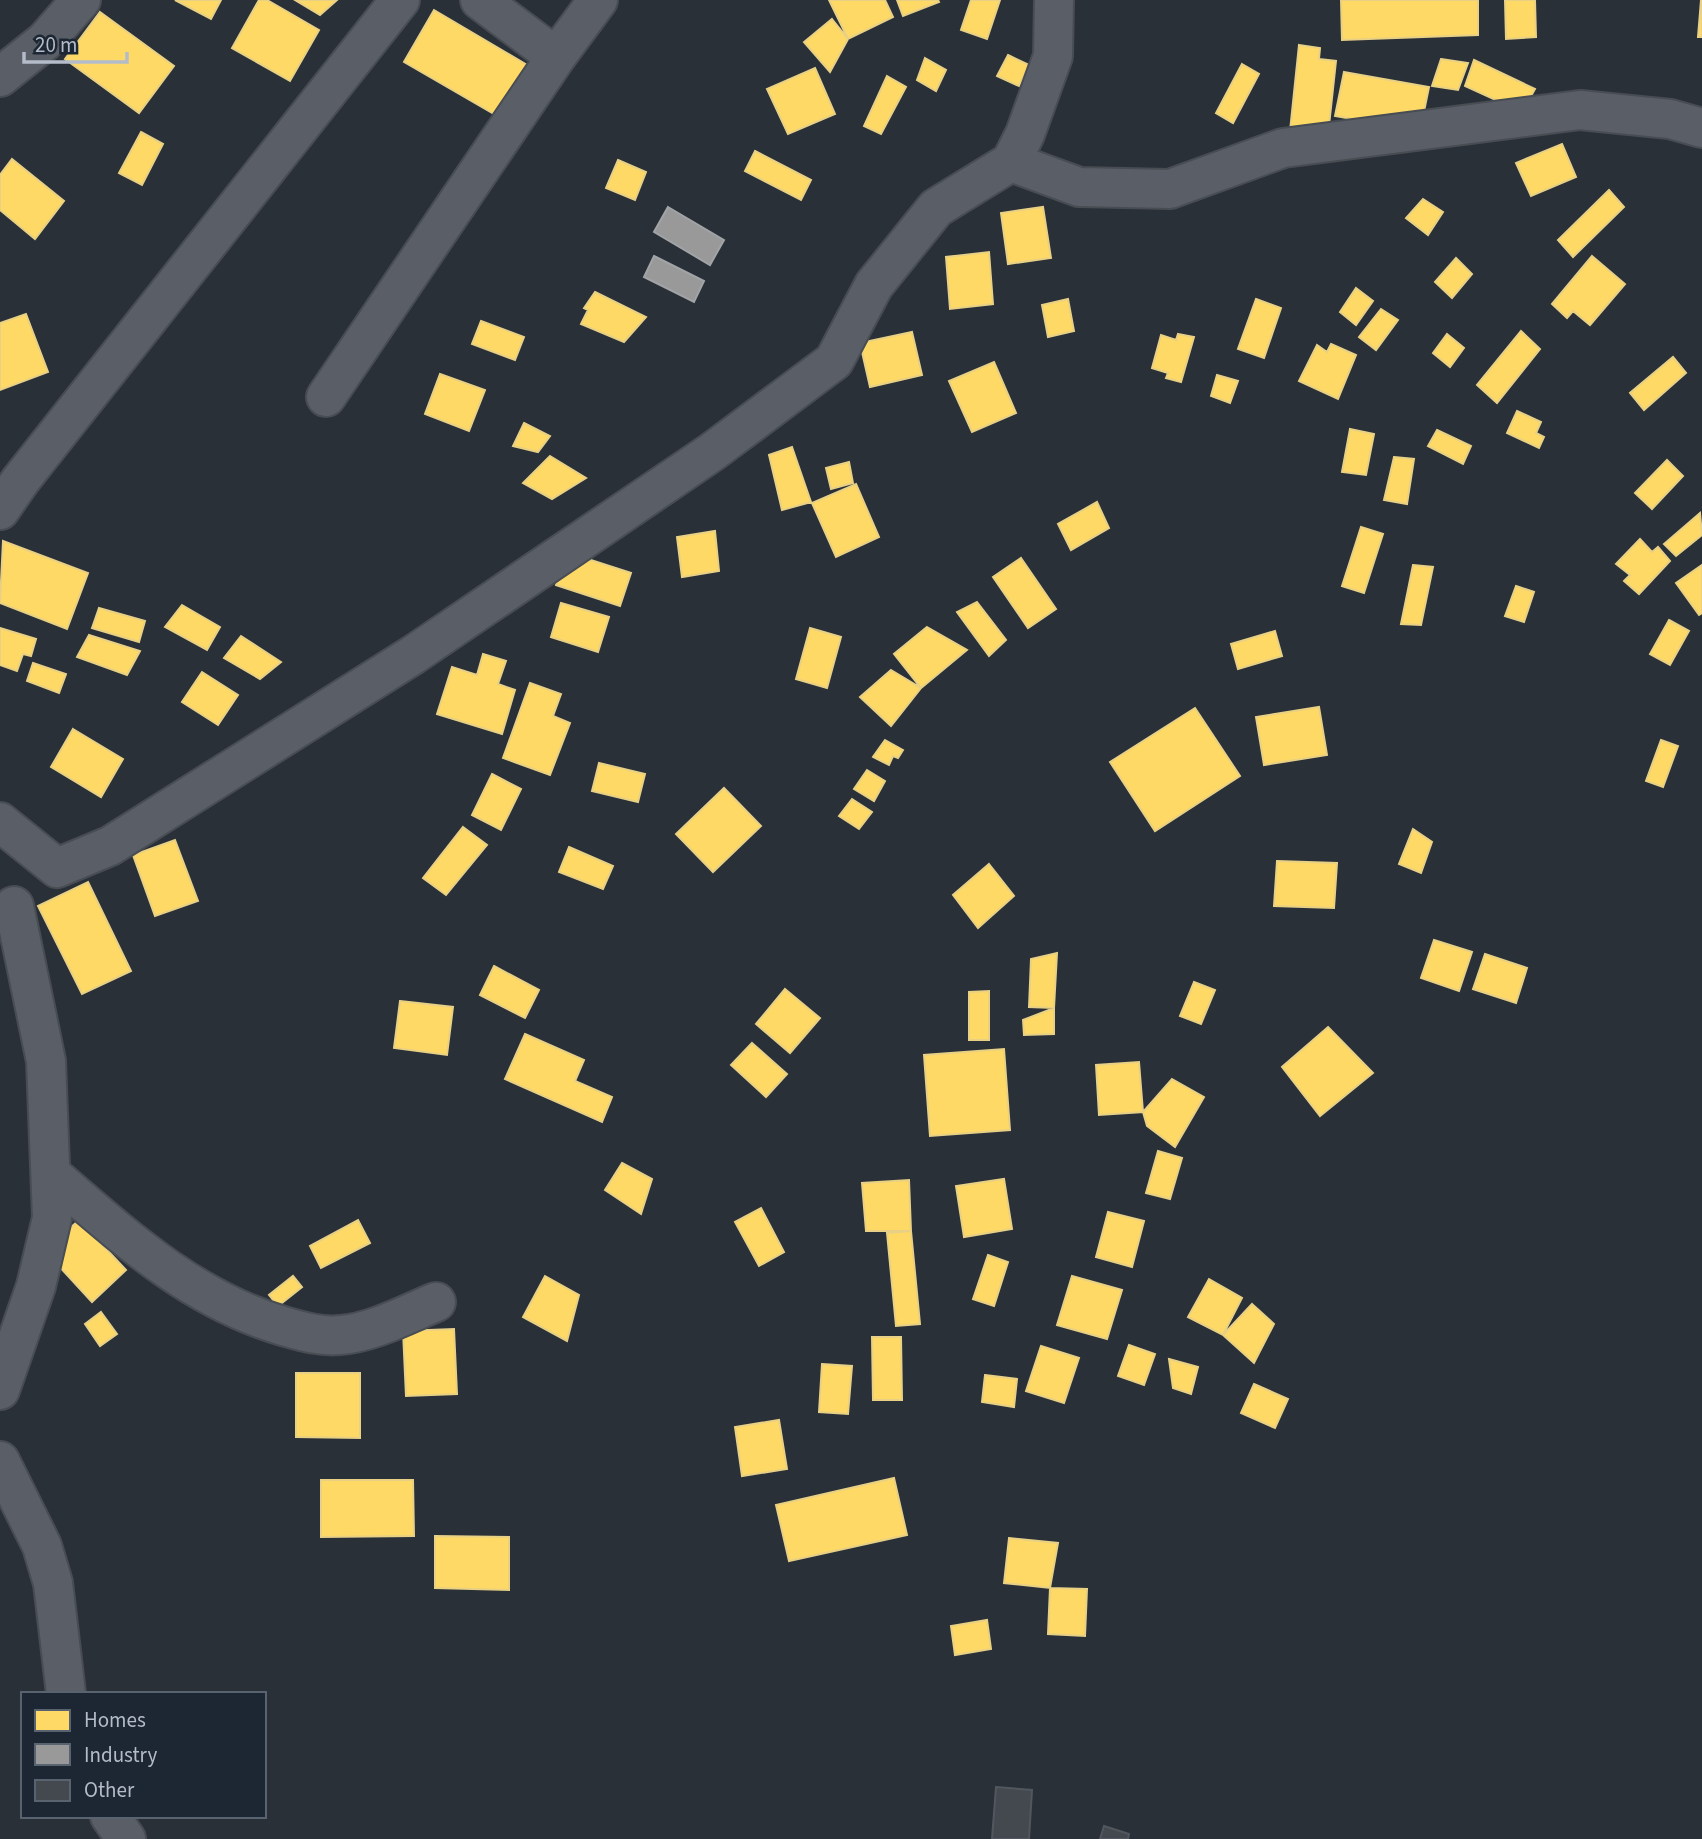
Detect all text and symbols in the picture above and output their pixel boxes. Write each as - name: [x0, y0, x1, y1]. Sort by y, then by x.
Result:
- scale bar: [24, 21, 128, 65]
- text: 20 m: [35, 30, 77, 60]
- legend: [21, 1692, 266, 1818]
- text: Homes: [84, 1705, 146, 1735]
- text: Industry: [84, 1740, 157, 1770]
- text: Other: [84, 1775, 135, 1805]

